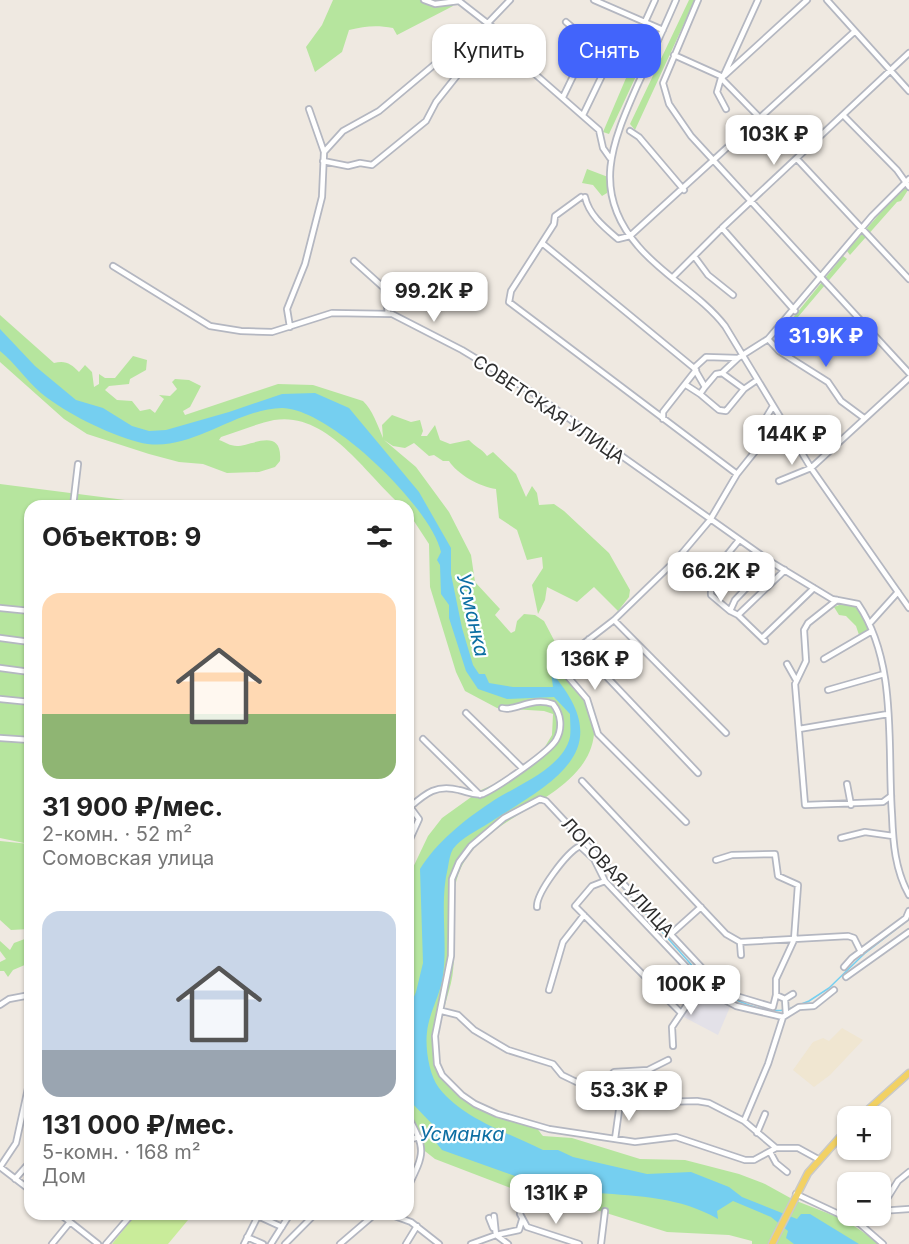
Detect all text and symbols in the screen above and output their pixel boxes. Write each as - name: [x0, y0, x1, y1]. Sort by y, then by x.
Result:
- chip: Купить: [432, 24, 546, 78]
- chip: Снять: [558, 24, 661, 78]
- pin: 103K ₽: [725, 115, 823, 166]
- text: 103K ₽: [740, 122, 808, 146]
- pin: 99.2K ₽: [379, 272, 489, 323]
- text: 99.2K ₽: [395, 279, 473, 303]
- pin: 31.9K ₽: [771, 317, 881, 368]
- text: 31.9K ₽: [789, 324, 863, 348]
- street label: СОВЕТСКАЯ УЛИЦА: [469, 350, 629, 468]
- pin: 144K ₽: [743, 415, 841, 466]
- text: 144K ₽: [757, 422, 827, 446]
- icon: filters: [363, 520, 396, 553]
- text: Объектов: 9: [42, 521, 201, 552]
- pin: 66.2K ₽: [666, 552, 776, 603]
- text: 66.2K ₽: [682, 559, 760, 583]
- water label: Усманка: [452, 571, 494, 659]
- icon: home: [165, 632, 273, 740]
- pin: 136K ₽: [546, 640, 644, 691]
- text: 136K ₽: [561, 647, 629, 671]
- text: 31 900 ₽/мес.: [42, 791, 223, 822]
- street label: ЛОГОВАЯ УЛИЦА: [557, 813, 679, 941]
- text: 2-комн. · 52 m²: [42, 822, 192, 846]
- text: Сомовская улица: [42, 846, 214, 870]
- icon: home: [165, 950, 273, 1058]
- pin: 100K ₽: [642, 965, 740, 1016]
- text: 100K ₽: [656, 972, 726, 996]
- pin: 53.3K ₽: [574, 1071, 684, 1122]
- text: 53.3K ₽: [590, 1078, 668, 1102]
- map controls: [837, 1106, 891, 1226]
- button: +: [837, 1106, 891, 1160]
- text: 131 000 ₽/мес.: [42, 1109, 235, 1140]
- water label: Усманка: [419, 1122, 505, 1146]
- text: 5-комн. · 168 m²: [42, 1140, 201, 1164]
- text: Дом: [42, 1164, 86, 1188]
- button: −: [837, 1172, 891, 1226]
- pin: 131K ₽: [507, 1174, 605, 1225]
- text: 131K ₽: [524, 1181, 588, 1205]

